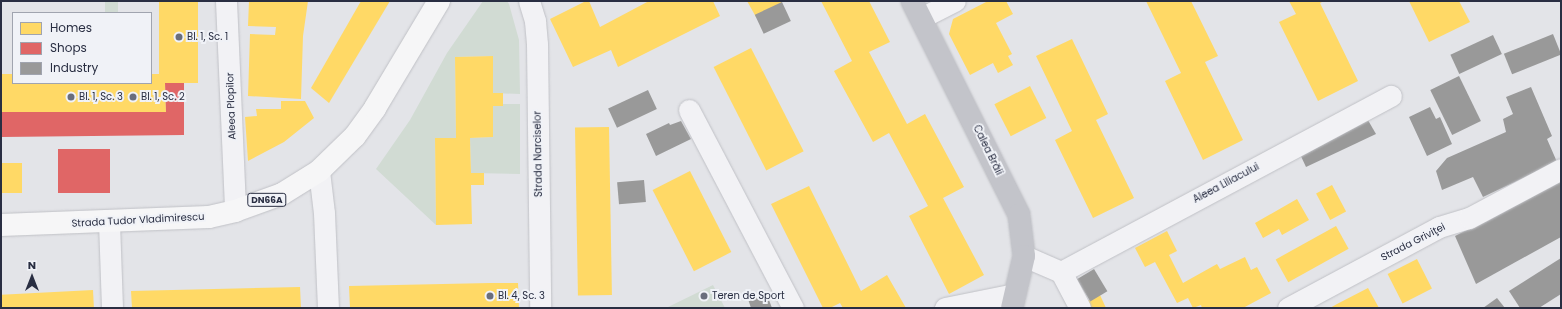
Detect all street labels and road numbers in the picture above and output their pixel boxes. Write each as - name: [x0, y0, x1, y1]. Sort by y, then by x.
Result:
- street label: Aleea Plopilor: [224, 72, 238, 140]
- street label: Strada Narciselor: [531, 111, 545, 197]
- street label: Calea Brăii: [971, 123, 1005, 177]
- street label: Aleea Liliacului: [1191, 161, 1261, 205]
- road number: DN66A: [247, 193, 287, 207]
- street label: Strada Tudor Vladimirescu: [71, 211, 205, 229]
- street label: Strada Griviţei: [1379, 221, 1447, 263]

